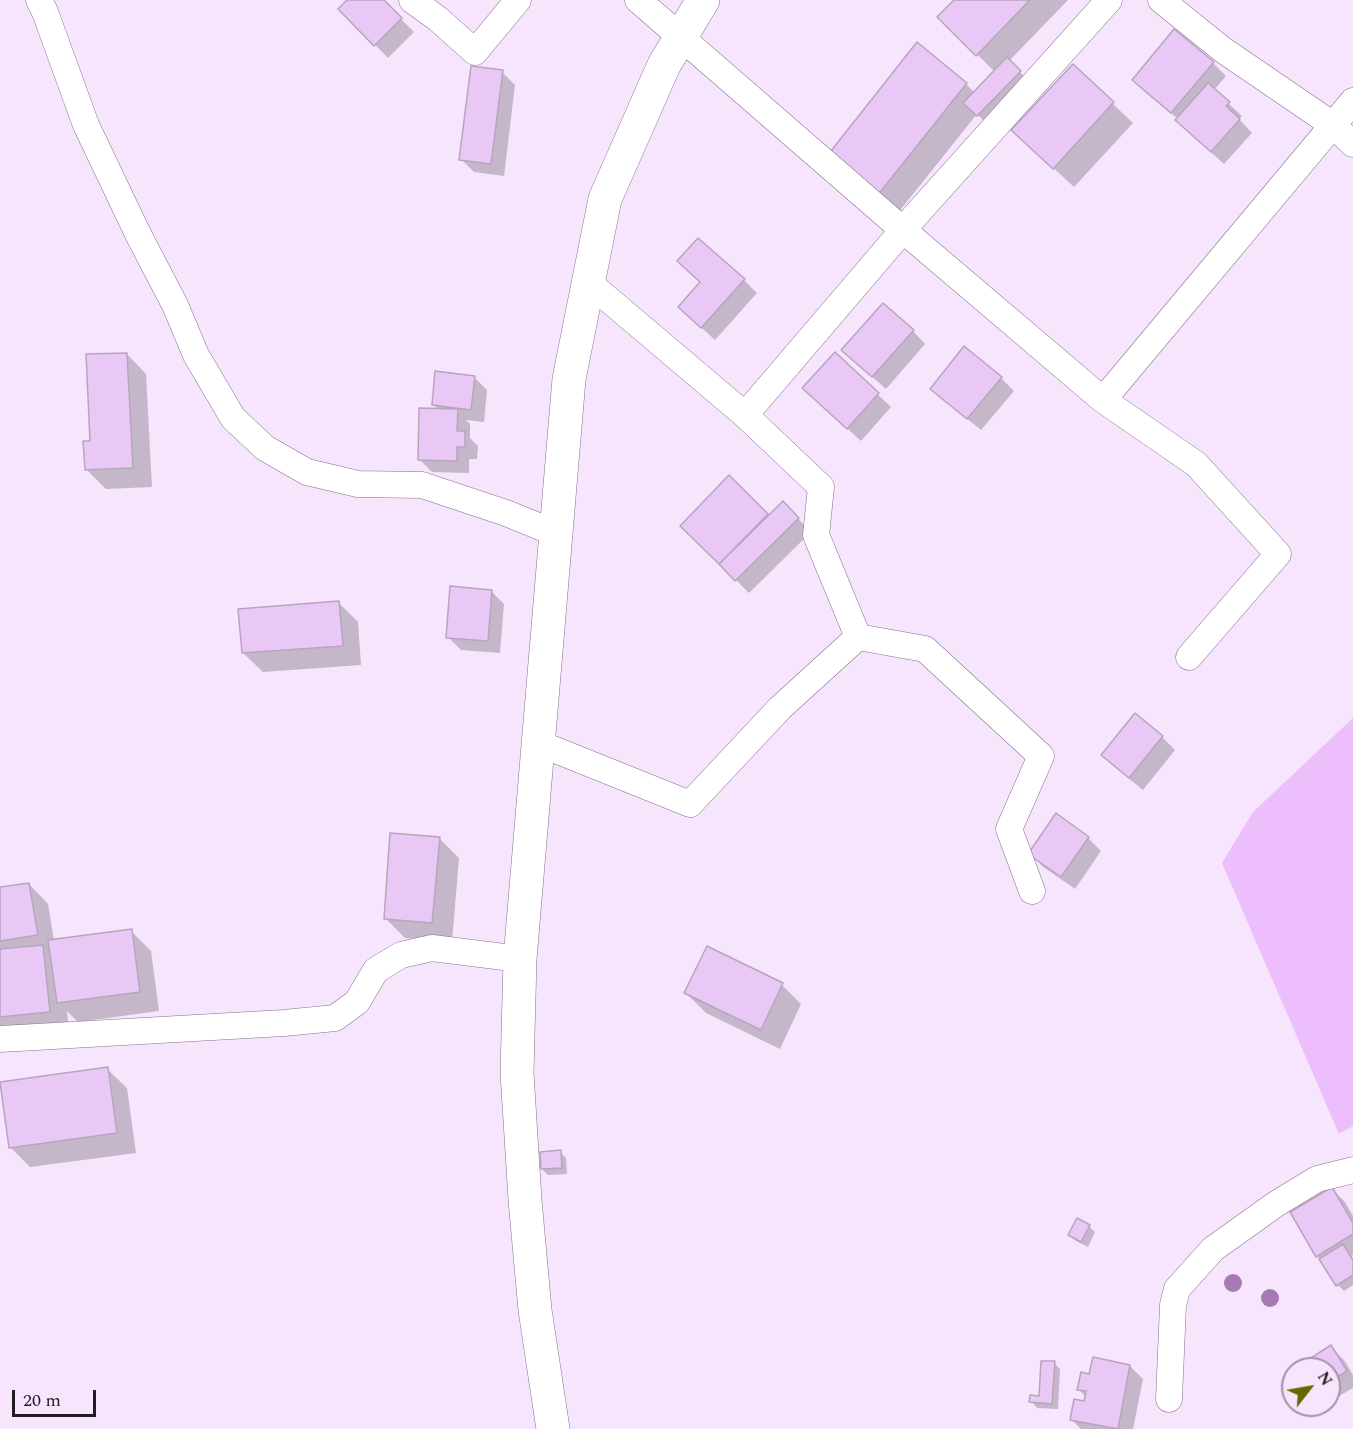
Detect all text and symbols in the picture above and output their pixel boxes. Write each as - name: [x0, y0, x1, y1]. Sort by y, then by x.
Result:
- north arrow: [1281, 1357, 1341, 1417]
- text: N: [1311, 1367, 1338, 1391]
- scale bar: [15, 1378, 99, 1416]
- text: 20 m: [23, 1387, 61, 1414]

